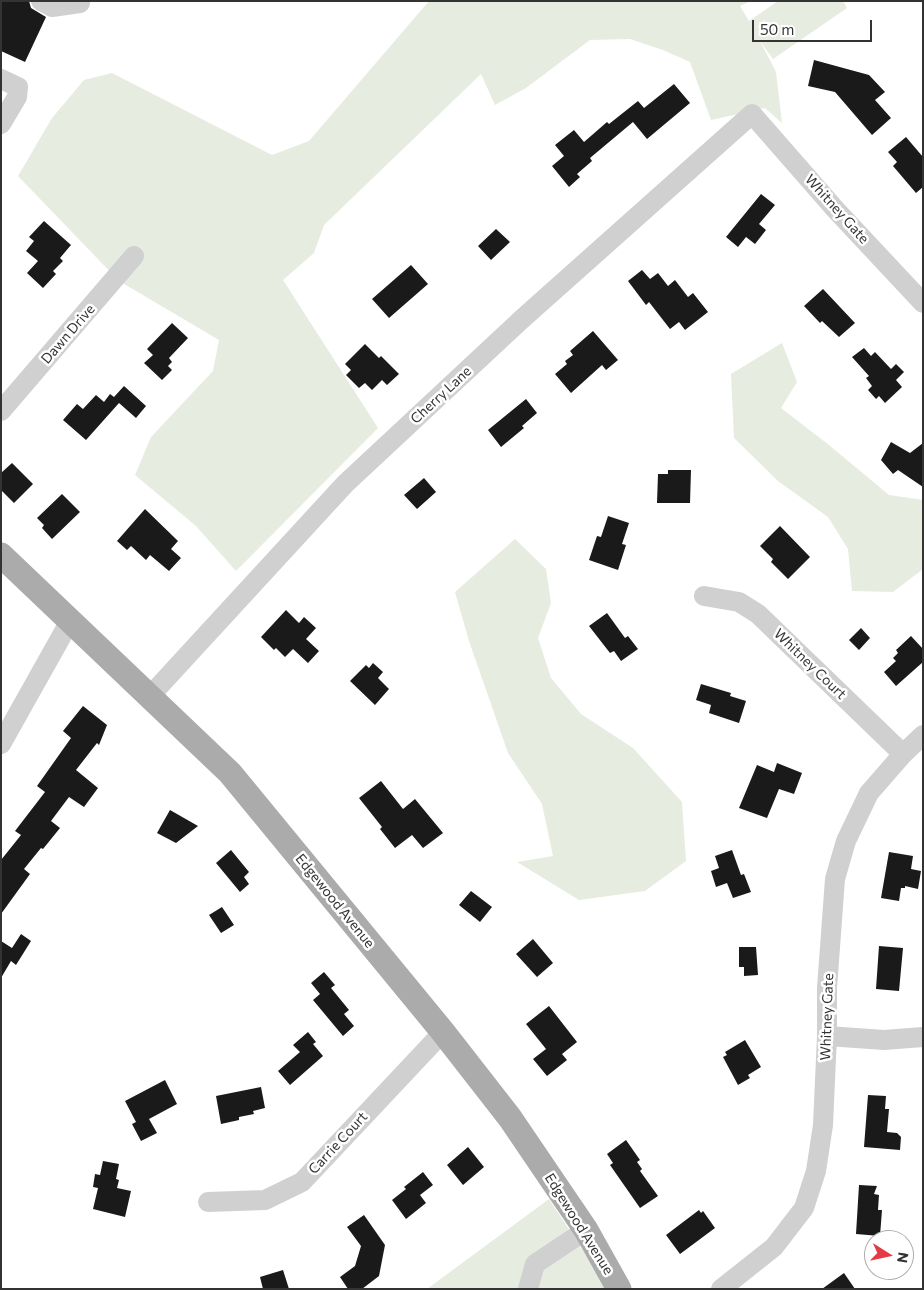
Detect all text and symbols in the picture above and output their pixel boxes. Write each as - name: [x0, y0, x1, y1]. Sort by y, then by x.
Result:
- scale bar: [754, 10, 874, 42]
- text: 50 m: [760, 20, 794, 38]
- street label: Whitney Gate: [802, 171, 872, 247]
- street label: Dawn Drive: [38, 301, 98, 367]
- street label: Cherry Lane: [407, 363, 475, 427]
- street label: Whitney Court: [770, 625, 850, 703]
- street label: Edgewood Avenue: [292, 851, 378, 951]
- street label: Whitney Gate: [817, 973, 837, 1061]
- street label: Carrie Court: [305, 1108, 371, 1178]
- street label: Edgewood Avenue: [541, 1170, 617, 1278]
- north arrow: [864, 1230, 914, 1280]
- text: N: [894, 1251, 913, 1264]

